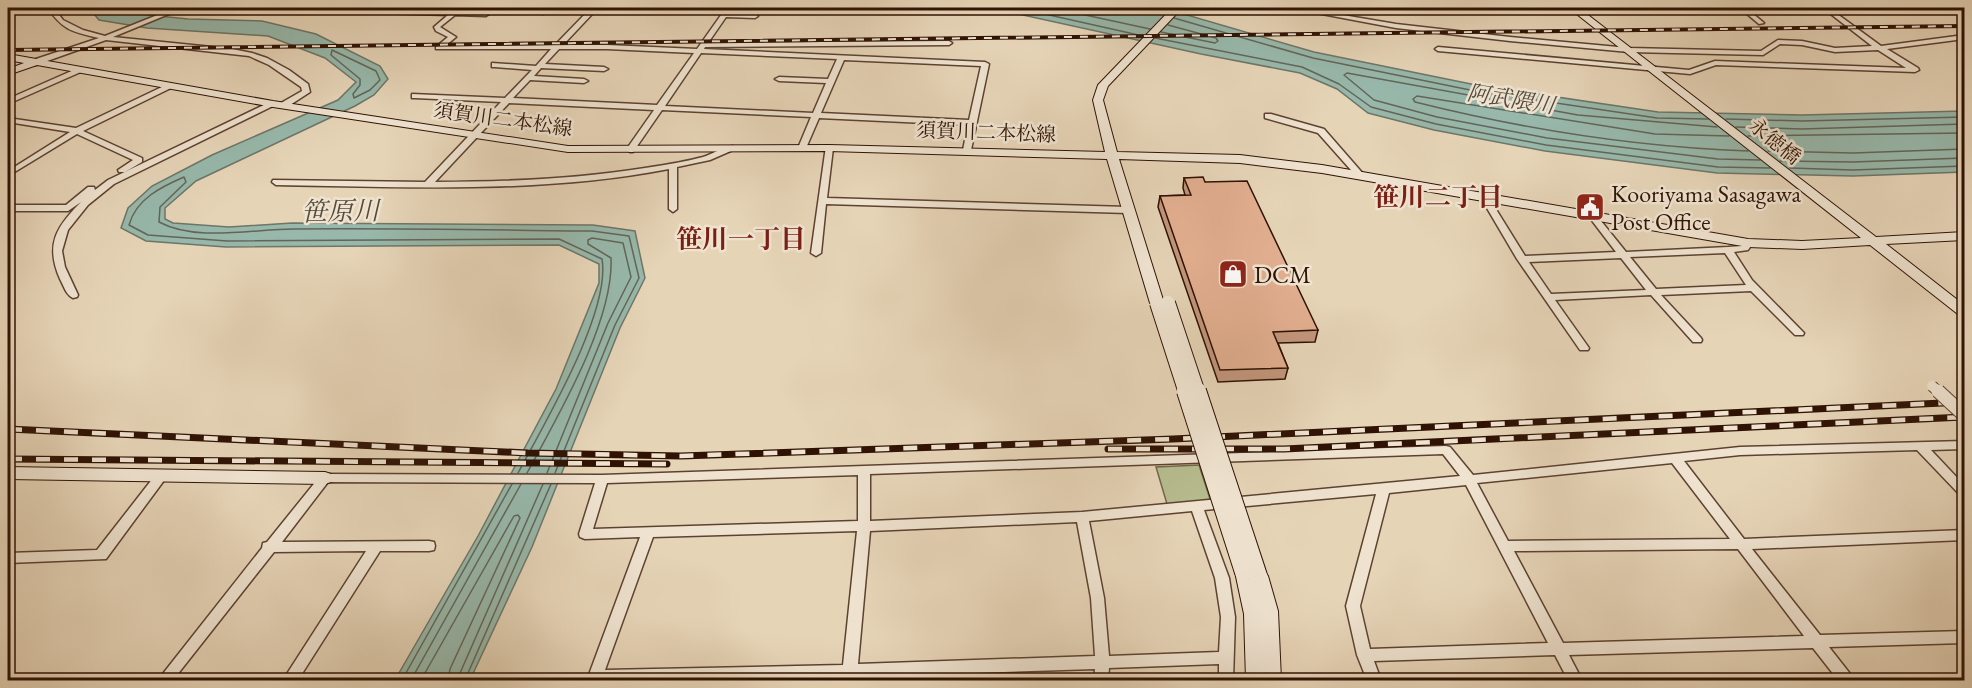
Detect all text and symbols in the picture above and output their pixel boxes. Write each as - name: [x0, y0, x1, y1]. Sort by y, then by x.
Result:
- water label: 阿武隈川: [1465, 78, 1559, 121]
- street label: 須賀川二本松線: [432, 96, 574, 142]
- street label: 永徳橋: [1744, 112, 1806, 170]
- street label: 須賀川二本松線: [916, 117, 1056, 147]
- place label: Kooriyama Sasagawa Post Office: [1611, 178, 1801, 237]
- district label: 笹川二丁目: [1373, 180, 1503, 214]
- public building icon: Kooriyama Sasagawa Post Office: [1574, 191, 1606, 223]
- water label: 笹原川: [301, 193, 382, 229]
- district label: 笹川一丁目: [676, 222, 806, 256]
- shop icon: DCM: [1217, 258, 1249, 290]
- place label: DCM: [1254, 259, 1311, 290]

